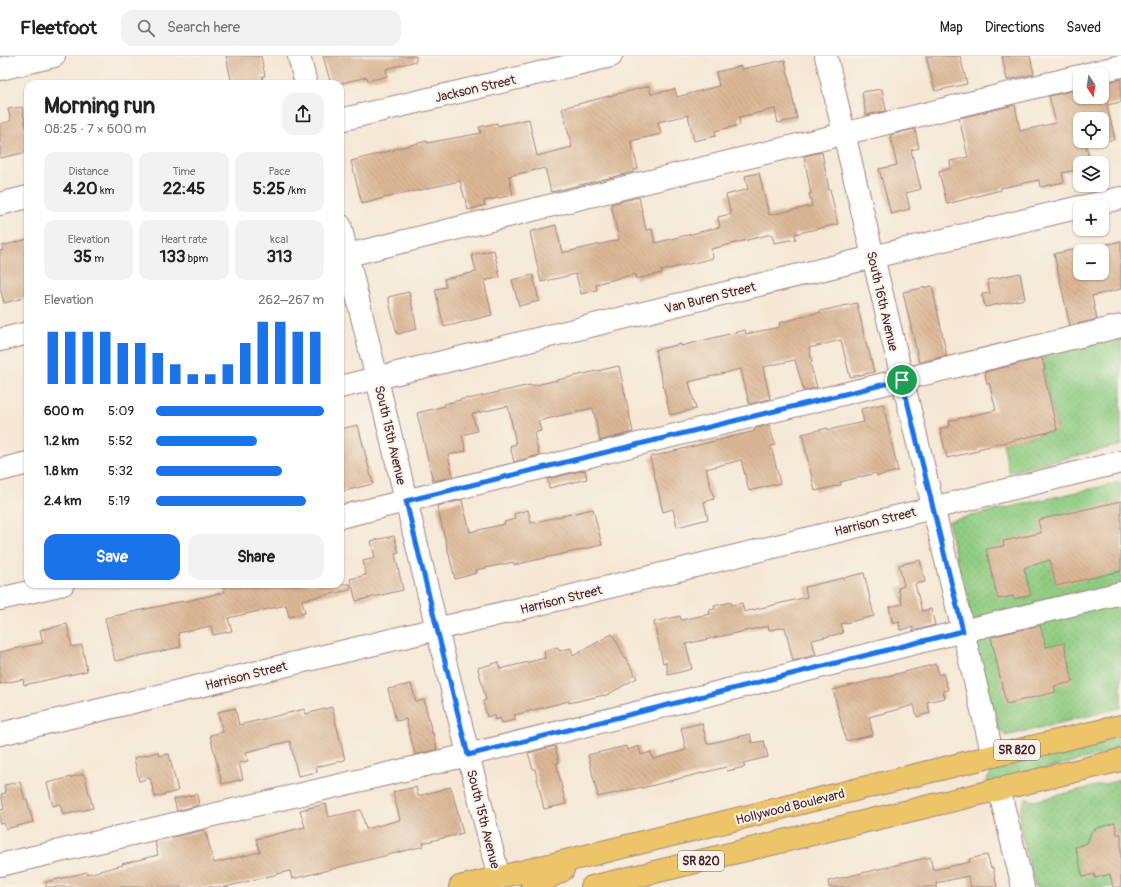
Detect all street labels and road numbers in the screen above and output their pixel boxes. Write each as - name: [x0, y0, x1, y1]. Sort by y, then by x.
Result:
- street label: Jackson Street: [433, 72, 518, 106]
- street label: South 16th Avenue: [863, 250, 901, 353]
- street label: Van Buren Street: [663, 279, 758, 317]
- street label: South 15th Avenue: [371, 384, 409, 487]
- street label: Harrison Street: [833, 504, 919, 540]
- street label: Harrison Street: [519, 582, 605, 618]
- street label: Harrison Street: [204, 658, 290, 694]
- road number: SR 820: [994, 740, 1040, 760]
- street label: South 15th Avenue: [463, 768, 503, 871]
- street label: Hollywood Boulevard: [734, 786, 846, 828]
- road number: SR 820: [678, 851, 724, 871]

